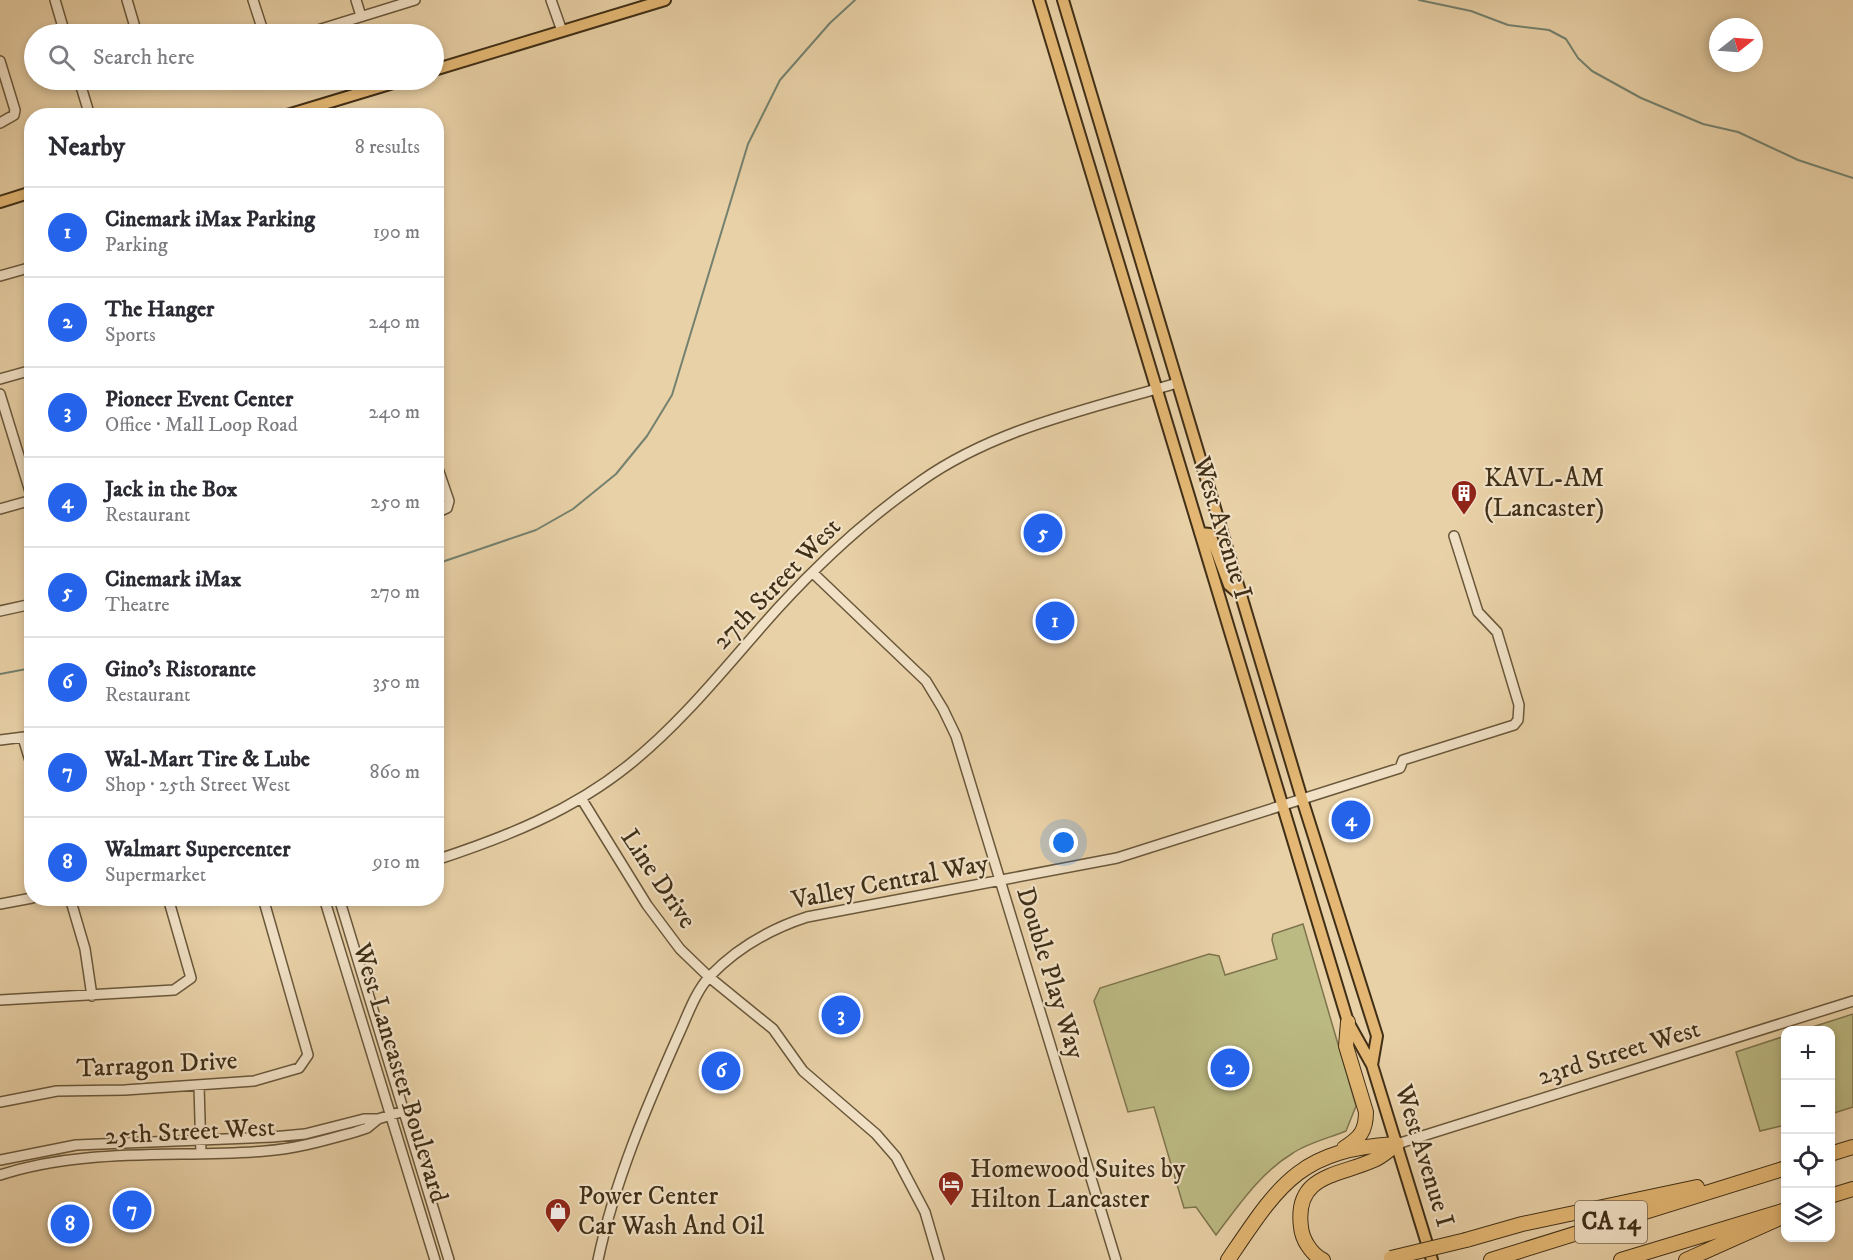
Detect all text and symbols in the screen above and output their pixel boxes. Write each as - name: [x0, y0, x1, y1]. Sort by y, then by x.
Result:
- north arrow: [1709, 18, 1763, 72]
- search box: [24, 24, 444, 90]
- icon: search: [45, 41, 78, 74]
- text: Search here: [93, 44, 195, 71]
- text: Nearby: [48, 131, 125, 164]
- text: 8 results: [355, 135, 420, 160]
- text: Cinemark iMax Parking: [105, 206, 315, 233]
- text: 1: [64, 220, 71, 245]
- text: 190 m: [373, 220, 420, 245]
- text: Parking: [105, 233, 168, 258]
- text: The Hanger: [105, 296, 214, 323]
- text: 2: [63, 310, 72, 335]
- text: 240 m: [369, 310, 420, 335]
- text: Sports: [105, 323, 156, 348]
- text: Pioneer Event Center: [105, 386, 293, 413]
- text: 3: [64, 400, 71, 425]
- text: 240 m: [369, 400, 420, 425]
- text: Office · Mall Loop Road: [105, 413, 298, 438]
- street label: West Avenue I: [1184, 452, 1259, 603]
- place label: KAVL-AM (Lancaster): [1484, 462, 1604, 525]
- text: Jack in the Box: [105, 476, 237, 503]
- building icon: KAVL-AM (Lancaster): [1449, 478, 1479, 516]
- text: 4: [62, 490, 73, 515]
- text: 250 m: [370, 490, 420, 515]
- text: Restaurant: [105, 503, 190, 528]
- pin: 5: [1024, 510, 1062, 556]
- street label: 27th Street West: [706, 511, 848, 657]
- text: Cinemark iMax: [105, 566, 241, 593]
- text: 5: [63, 580, 72, 605]
- text: 270 m: [370, 580, 420, 605]
- text: Theatre: [105, 593, 169, 618]
- pin: 1: [1036, 598, 1074, 644]
- text: Gino's Ristorante: [105, 656, 256, 683]
- text: 6: [62, 670, 73, 695]
- text: 350 m: [373, 670, 420, 695]
- text: Restaurant: [105, 683, 190, 708]
- text: Wal-Mart Tire & Lube: [105, 746, 310, 773]
- text: 7: [62, 760, 73, 785]
- text: 860 m: [370, 760, 420, 785]
- text: Shop · 25th Street West: [105, 773, 290, 798]
- pin: 4: [1332, 798, 1370, 842]
- street label: Line Drive: [613, 823, 703, 935]
- your location: [1049, 828, 1078, 857]
- text: Walmart Supercenter: [105, 836, 290, 863]
- street label: Valley Central Way: [788, 847, 992, 917]
- text: 8: [62, 850, 73, 875]
- text: 910 m: [373, 850, 420, 875]
- text: Supermarket: [105, 863, 206, 888]
- street label: Double Play Way: [1008, 883, 1092, 1063]
- street label: West Lancaster Boulevard: [345, 938, 455, 1207]
- pin: 3: [822, 992, 860, 1038]
- street label: 23rd Street West: [1534, 1013, 1704, 1093]
- map controls: [1781, 1026, 1835, 1242]
- button: +: [1781, 1026, 1835, 1080]
- street label: Tarragon Drive: [76, 1044, 238, 1086]
- pin: 2: [1210, 1046, 1250, 1090]
- pin: 6: [702, 1048, 740, 1094]
- street label: West Avenue I: [1386, 1080, 1461, 1231]
- button: −: [1781, 1080, 1835, 1134]
- street label: 25th Street West: [104, 1111, 276, 1153]
- button: locate: [1781, 1134, 1835, 1188]
- place label: Homewood Suites by Hilton Lancaster: [970, 1153, 1186, 1216]
- hotel icon: Homewood Suites by Hilton Lancaster: [936, 1169, 966, 1207]
- place label: Power Center Car Wash And Oil: [578, 1180, 765, 1243]
- pin: 7: [112, 1188, 152, 1232]
- button: layers: [1781, 1188, 1835, 1242]
- shop icon: Power Center Car Wash And Oil: [543, 1196, 573, 1234]
- road number: CA 14: [1575, 1201, 1647, 1243]
- pin: 8: [50, 1202, 90, 1246]

